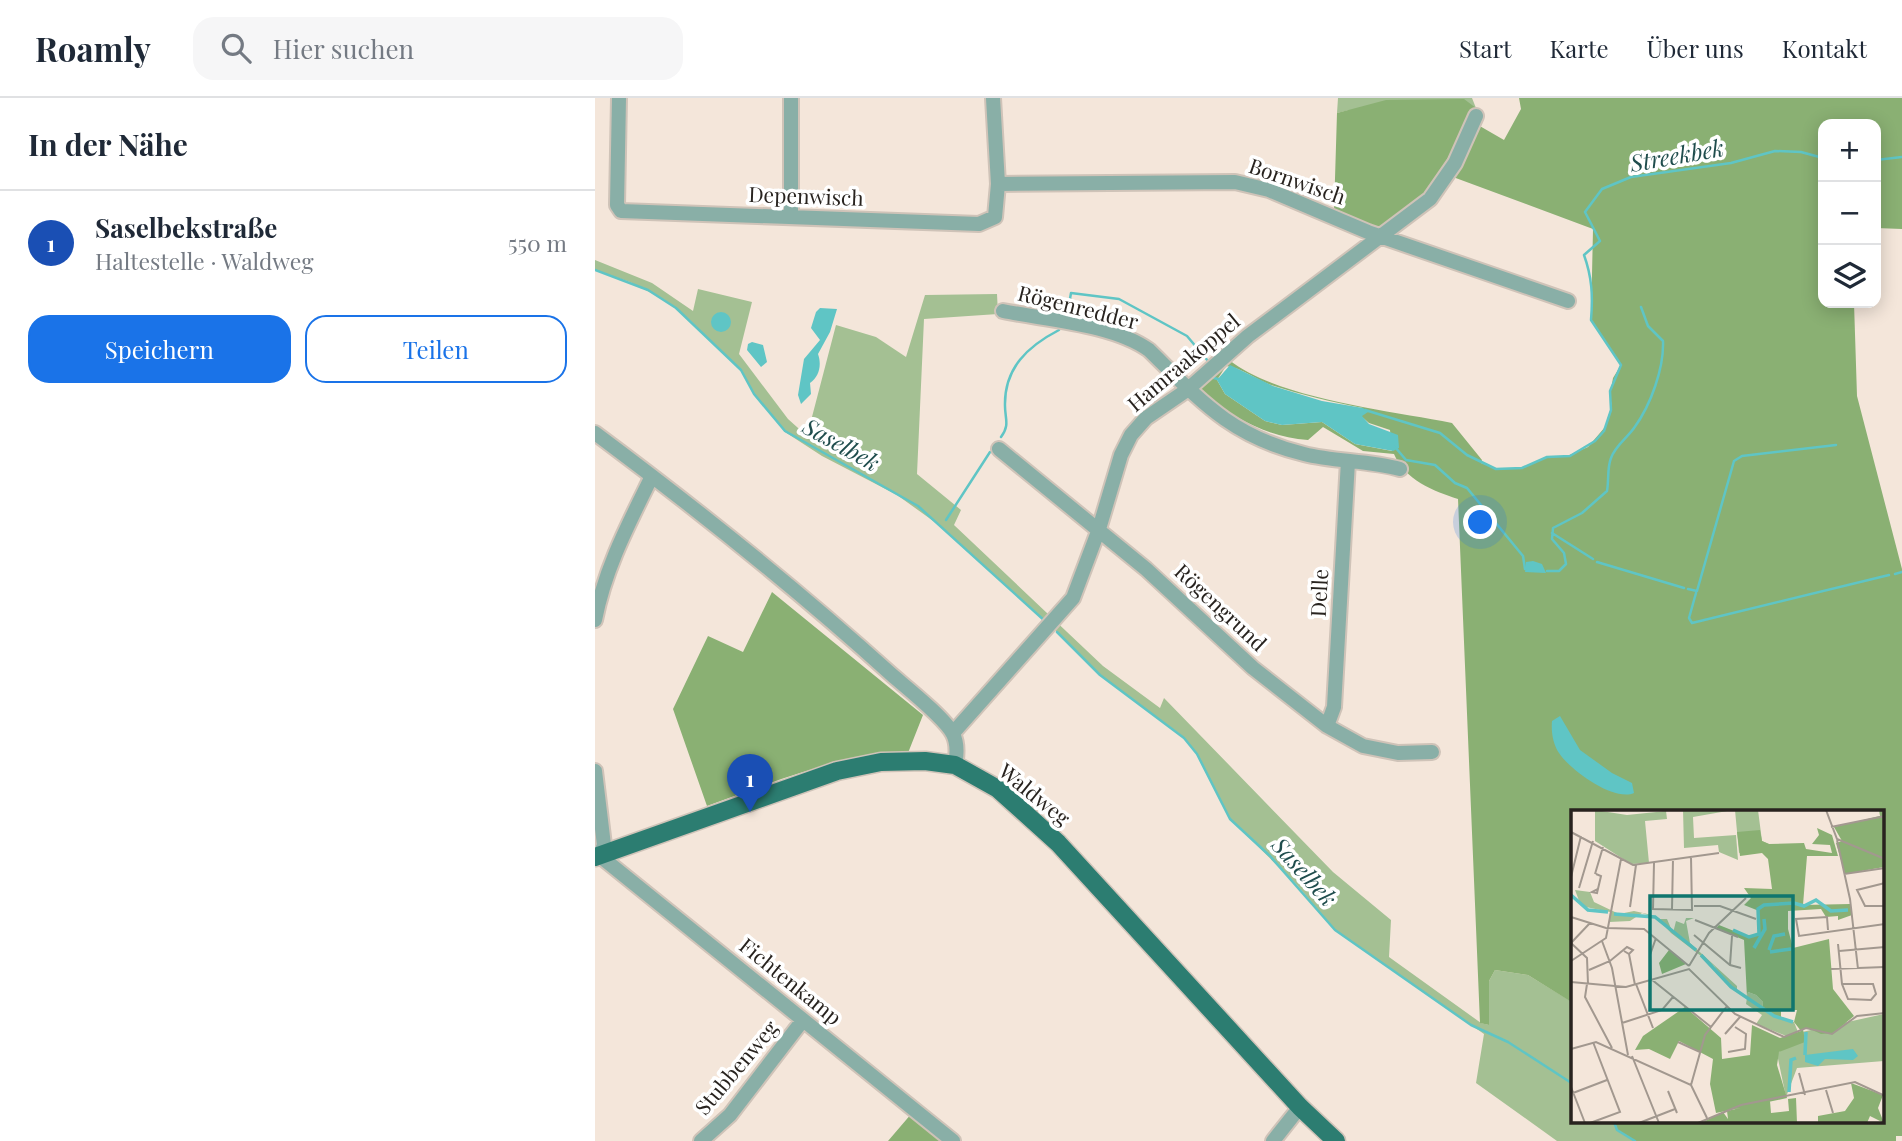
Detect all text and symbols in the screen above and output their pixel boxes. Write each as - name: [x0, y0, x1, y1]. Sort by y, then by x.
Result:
- search box: [193, 17, 683, 80]
- text: Roamly: [35, 26, 151, 70]
- icon: search: [217, 29, 255, 67]
- text: Hier suchen: [273, 31, 414, 66]
- text: Start: [1459, 32, 1512, 64]
- text: Karte: [1550, 32, 1609, 64]
- text: Über uns: [1647, 32, 1744, 64]
- text: Kontakt: [1782, 32, 1867, 64]
- map controls: [1818, 119, 1881, 308]
- button: +: [1818, 119, 1881, 182]
- text: In der Nähe: [28, 124, 188, 164]
- water label: Streekbek: [1626, 131, 1726, 178]
- street label: Bornwisch: [1246, 151, 1350, 210]
- street label: Depenwisch: [748, 179, 865, 211]
- button: −: [1818, 182, 1881, 245]
- text: Saselbekstraße: [95, 210, 277, 245]
- text: 1: [47, 227, 55, 258]
- text: 550 m: [508, 227, 567, 258]
- text: Haltestelle · Waldweg: [95, 245, 314, 276]
- button: layers: [1818, 245, 1881, 308]
- street label: Rögenredder: [1015, 278, 1142, 335]
- street label: Hamraakoppel: [1121, 306, 1245, 417]
- button: Speichern: [28, 315, 291, 383]
- button: Teilen: [305, 315, 567, 383]
- water label: Saselbek: [797, 410, 886, 477]
- your location: [1463, 505, 1497, 539]
- street label: Rögengrund: [1169, 557, 1273, 656]
- street label: Delle: [1303, 568, 1333, 618]
- pin: 1: [727, 754, 773, 812]
- street label: Waldweg: [993, 755, 1077, 831]
- inset map: [1571, 810, 1885, 1124]
- water label: Saselbek: [1265, 829, 1345, 912]
- street label: Fichtenkamp: [734, 931, 848, 1030]
- street label: Stubbenweg: [688, 1014, 783, 1120]

